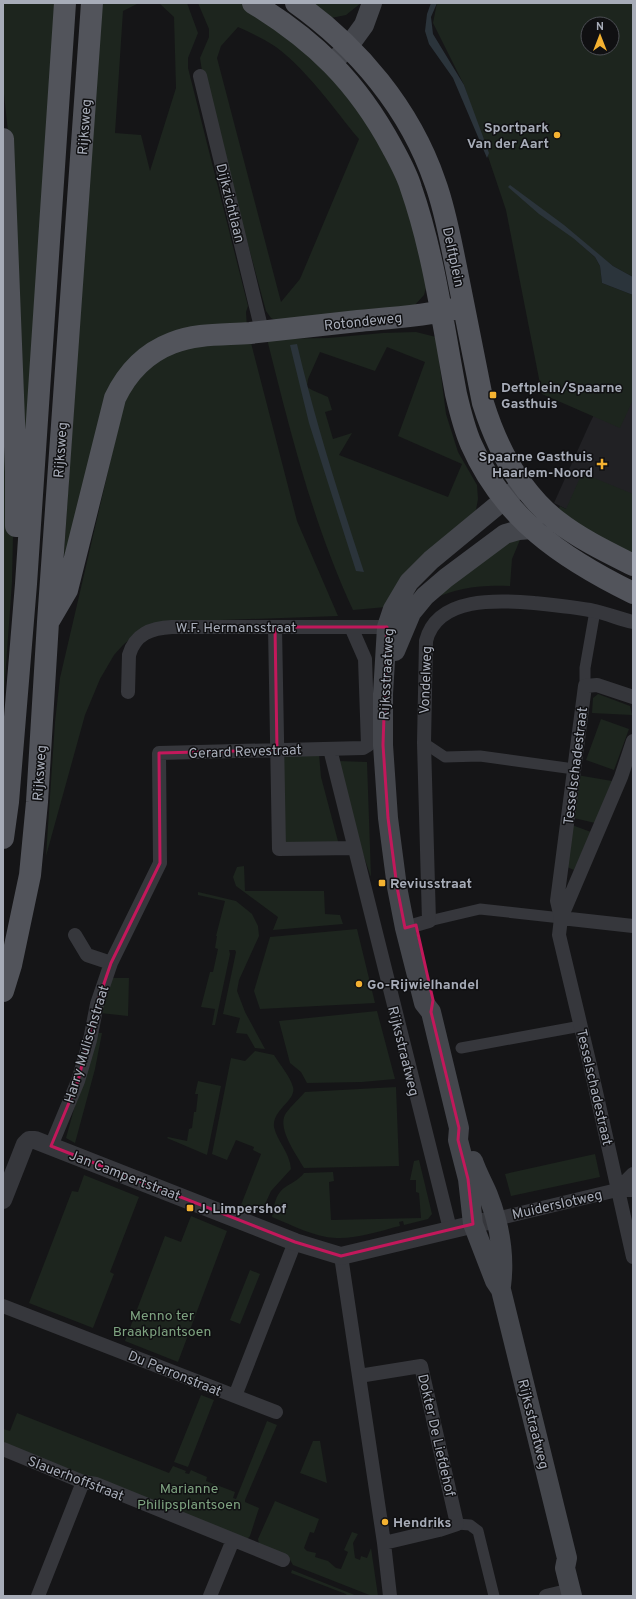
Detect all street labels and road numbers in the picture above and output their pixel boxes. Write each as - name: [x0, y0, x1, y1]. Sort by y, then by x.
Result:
- street label: Rijksweg: [75, 99, 96, 156]
- street label: Dijkzichtlaan: [211, 162, 248, 245]
- street label: Delftplein: [438, 226, 467, 289]
- street label: Rotondeweg: [323, 310, 403, 335]
- street label: Rijksweg: [51, 422, 72, 479]
- street label: W.F. Hermansstraat: [176, 620, 296, 637]
- street label: Rijksstraatweg: [377, 628, 398, 720]
- street label: Vondelweg: [417, 646, 436, 714]
- street label: Tesselschadestraat: [561, 706, 592, 826]
- street label: Gerard Revestraat: [188, 742, 302, 763]
- street label: Rijksweg: [30, 745, 51, 802]
- street label: Harry Mulischstraat: [61, 983, 113, 1105]
- street label: Rijksstraatweg: [383, 1005, 422, 1098]
- street label: Tesselschadestraat: [572, 1027, 615, 1147]
- street label: Jan Campertstraat: [66, 1147, 183, 1205]
- street label: Muiderslotweg: [511, 1187, 604, 1224]
- street label: Du Perronstraat: [125, 1348, 224, 1401]
- street label: Dokter De Liefdehof: [413, 1372, 458, 1499]
- street label: Rijksstraatweg: [513, 1378, 552, 1471]
- street label: Slauerhoffstraat: [25, 1453, 126, 1506]

